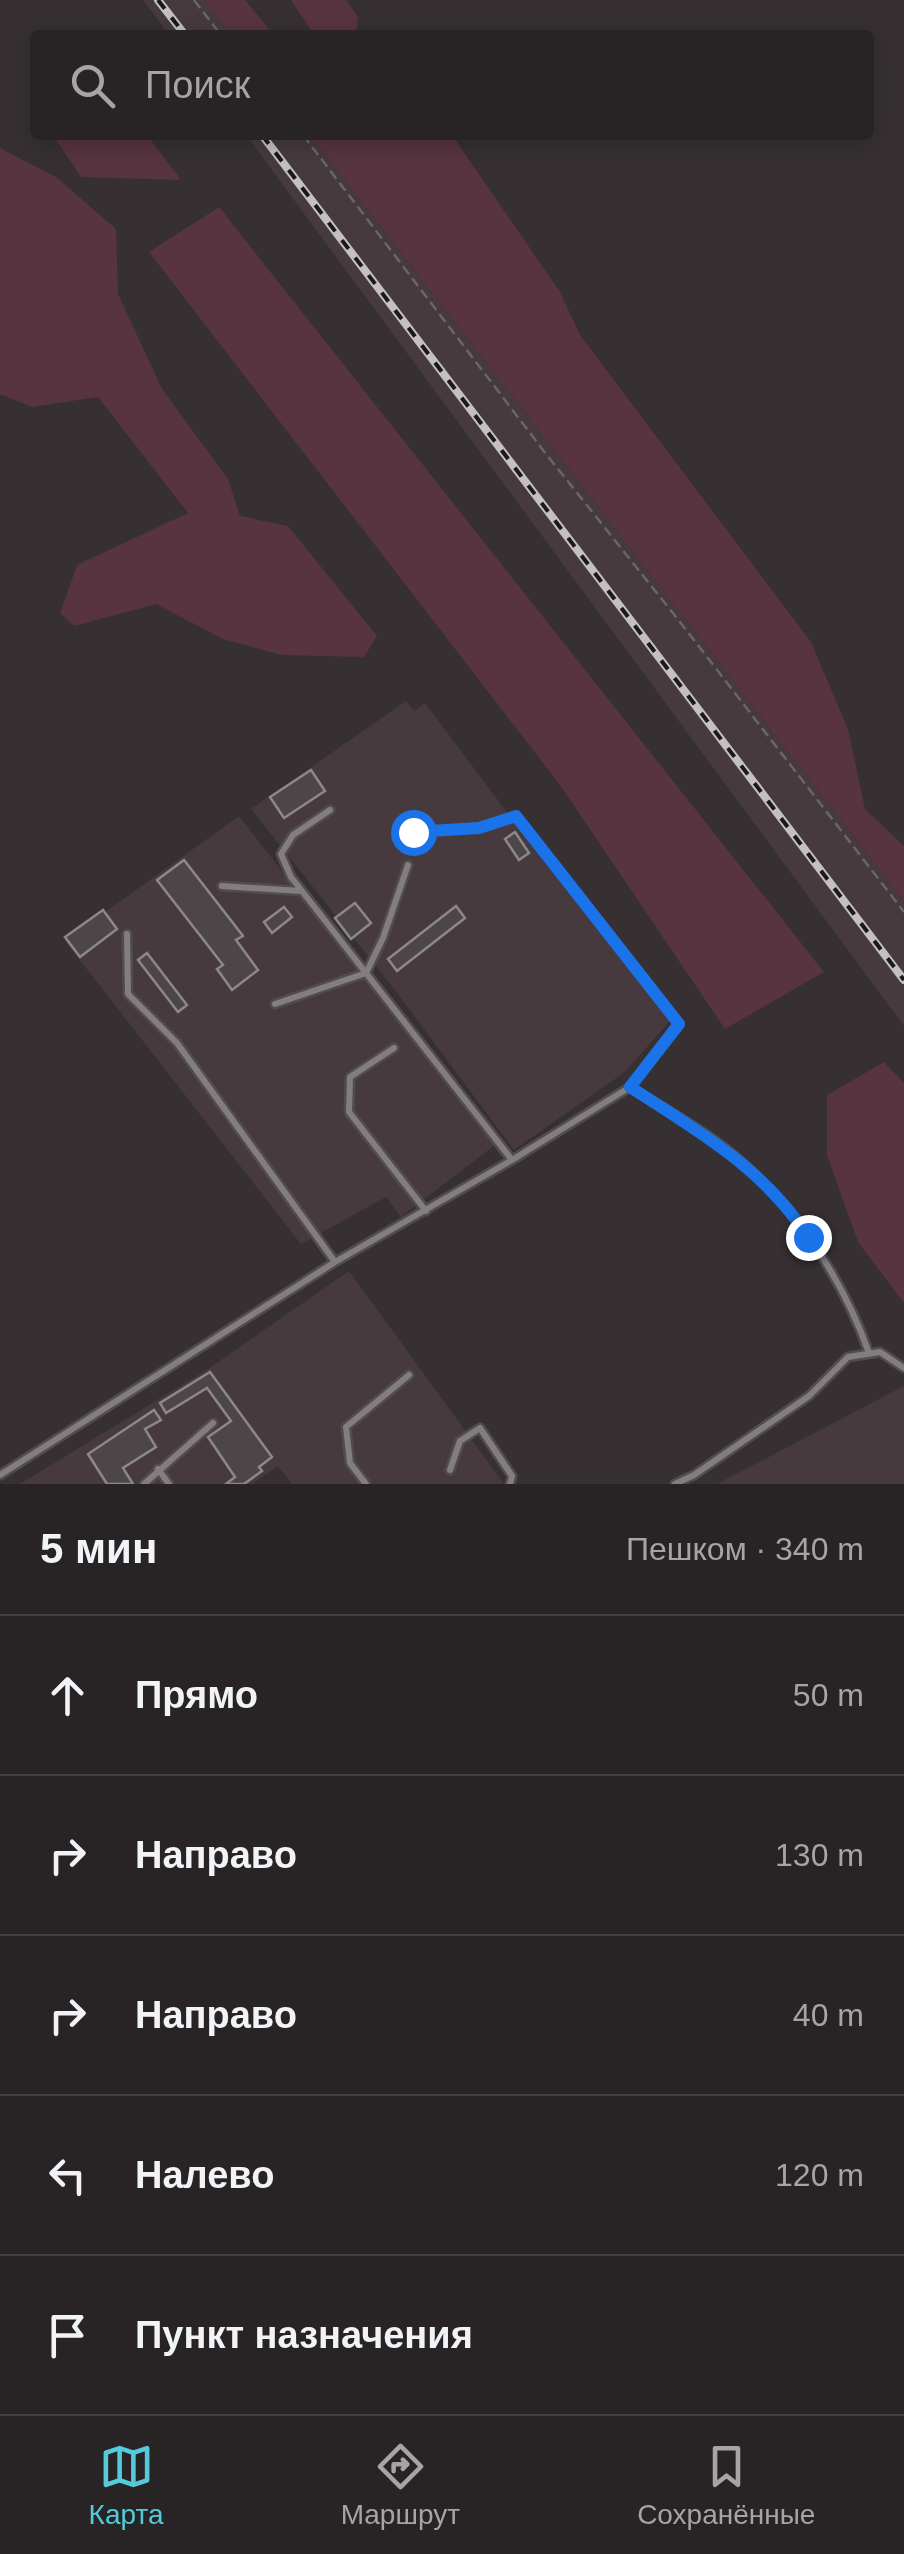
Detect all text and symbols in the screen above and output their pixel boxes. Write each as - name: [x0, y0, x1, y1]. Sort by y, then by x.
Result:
- search box: [30, 30, 874, 140]
- icon: search: [65, 58, 120, 113]
- text: Поиск: [145, 64, 250, 106]
- route start: [391, 810, 437, 856]
- route end: [786, 1215, 832, 1261]
- text: 5 мин: [40, 1525, 157, 1572]
- text: Пешком · 340 m: [626, 1531, 864, 1567]
- icon: ahead: [40, 1668, 95, 1723]
- text: Прямо: [135, 1674, 258, 1716]
- text: 50 m: [793, 1677, 864, 1713]
- icon: right: [40, 1828, 95, 1883]
- text: Направо: [135, 1834, 297, 1876]
- text: 130 m: [775, 1837, 864, 1873]
- icon: right: [40, 1988, 95, 2043]
- text: Направо: [135, 1994, 297, 2036]
- text: 40 m: [793, 1997, 864, 2033]
- icon: left: [40, 2148, 95, 2203]
- text: Налево: [135, 2154, 274, 2196]
- text: 120 m: [775, 2157, 864, 2193]
- icon: arrive: [40, 2308, 95, 2363]
- text: Пункт назначения: [135, 2314, 473, 2356]
- tab: Карта: [89, 2439, 164, 2531]
- tab: Маршрут: [341, 2439, 460, 2531]
- tab: Сохранённые: [637, 2439, 815, 2531]

